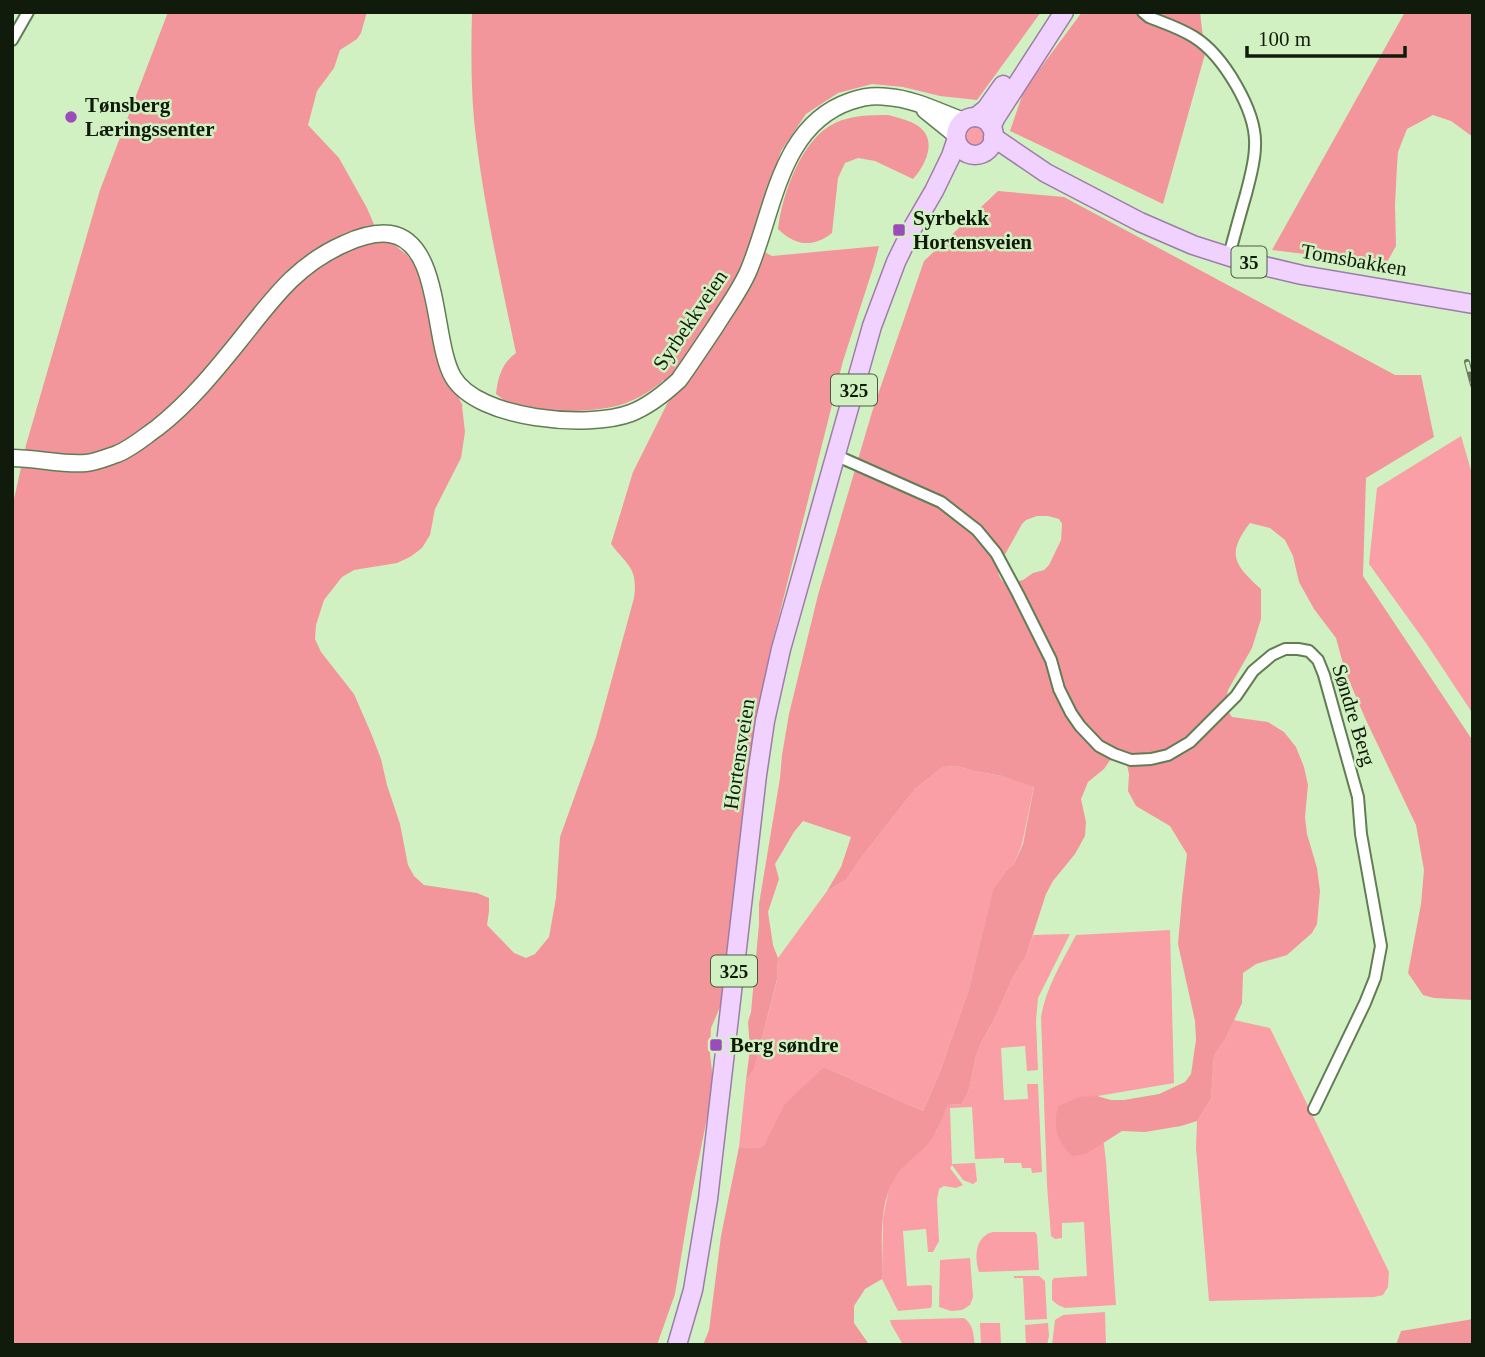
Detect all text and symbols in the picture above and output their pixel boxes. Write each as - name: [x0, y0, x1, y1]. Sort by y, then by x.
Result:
- scale bar: [1247, 14, 1404, 58]
- text: 100 m: [1258, 27, 1311, 51]
- place label: Tønsberg Læringssenter: [85, 93, 215, 141]
- marker: Tønsberg Læringssenter: [63, 109, 79, 125]
- place label: Syrbekk Hortensveien: [913, 206, 1032, 254]
- marker: Syrbekk Hortensveien: [891, 222, 907, 238]
- street label: Tomsbakken: [1299, 239, 1409, 281]
- road number: 35: [1232, 246, 1266, 278]
- street label: Syrbekkveien: [648, 265, 733, 375]
- road number: 325: [831, 374, 877, 406]
- street label: Søndre Berg: [1327, 661, 1381, 769]
- street label: Hortensveien: [718, 696, 760, 811]
- road number: 325: [711, 956, 757, 987]
- place label: Berg søndre: [730, 1033, 839, 1057]
- marker: Berg søndre: [708, 1037, 724, 1053]

